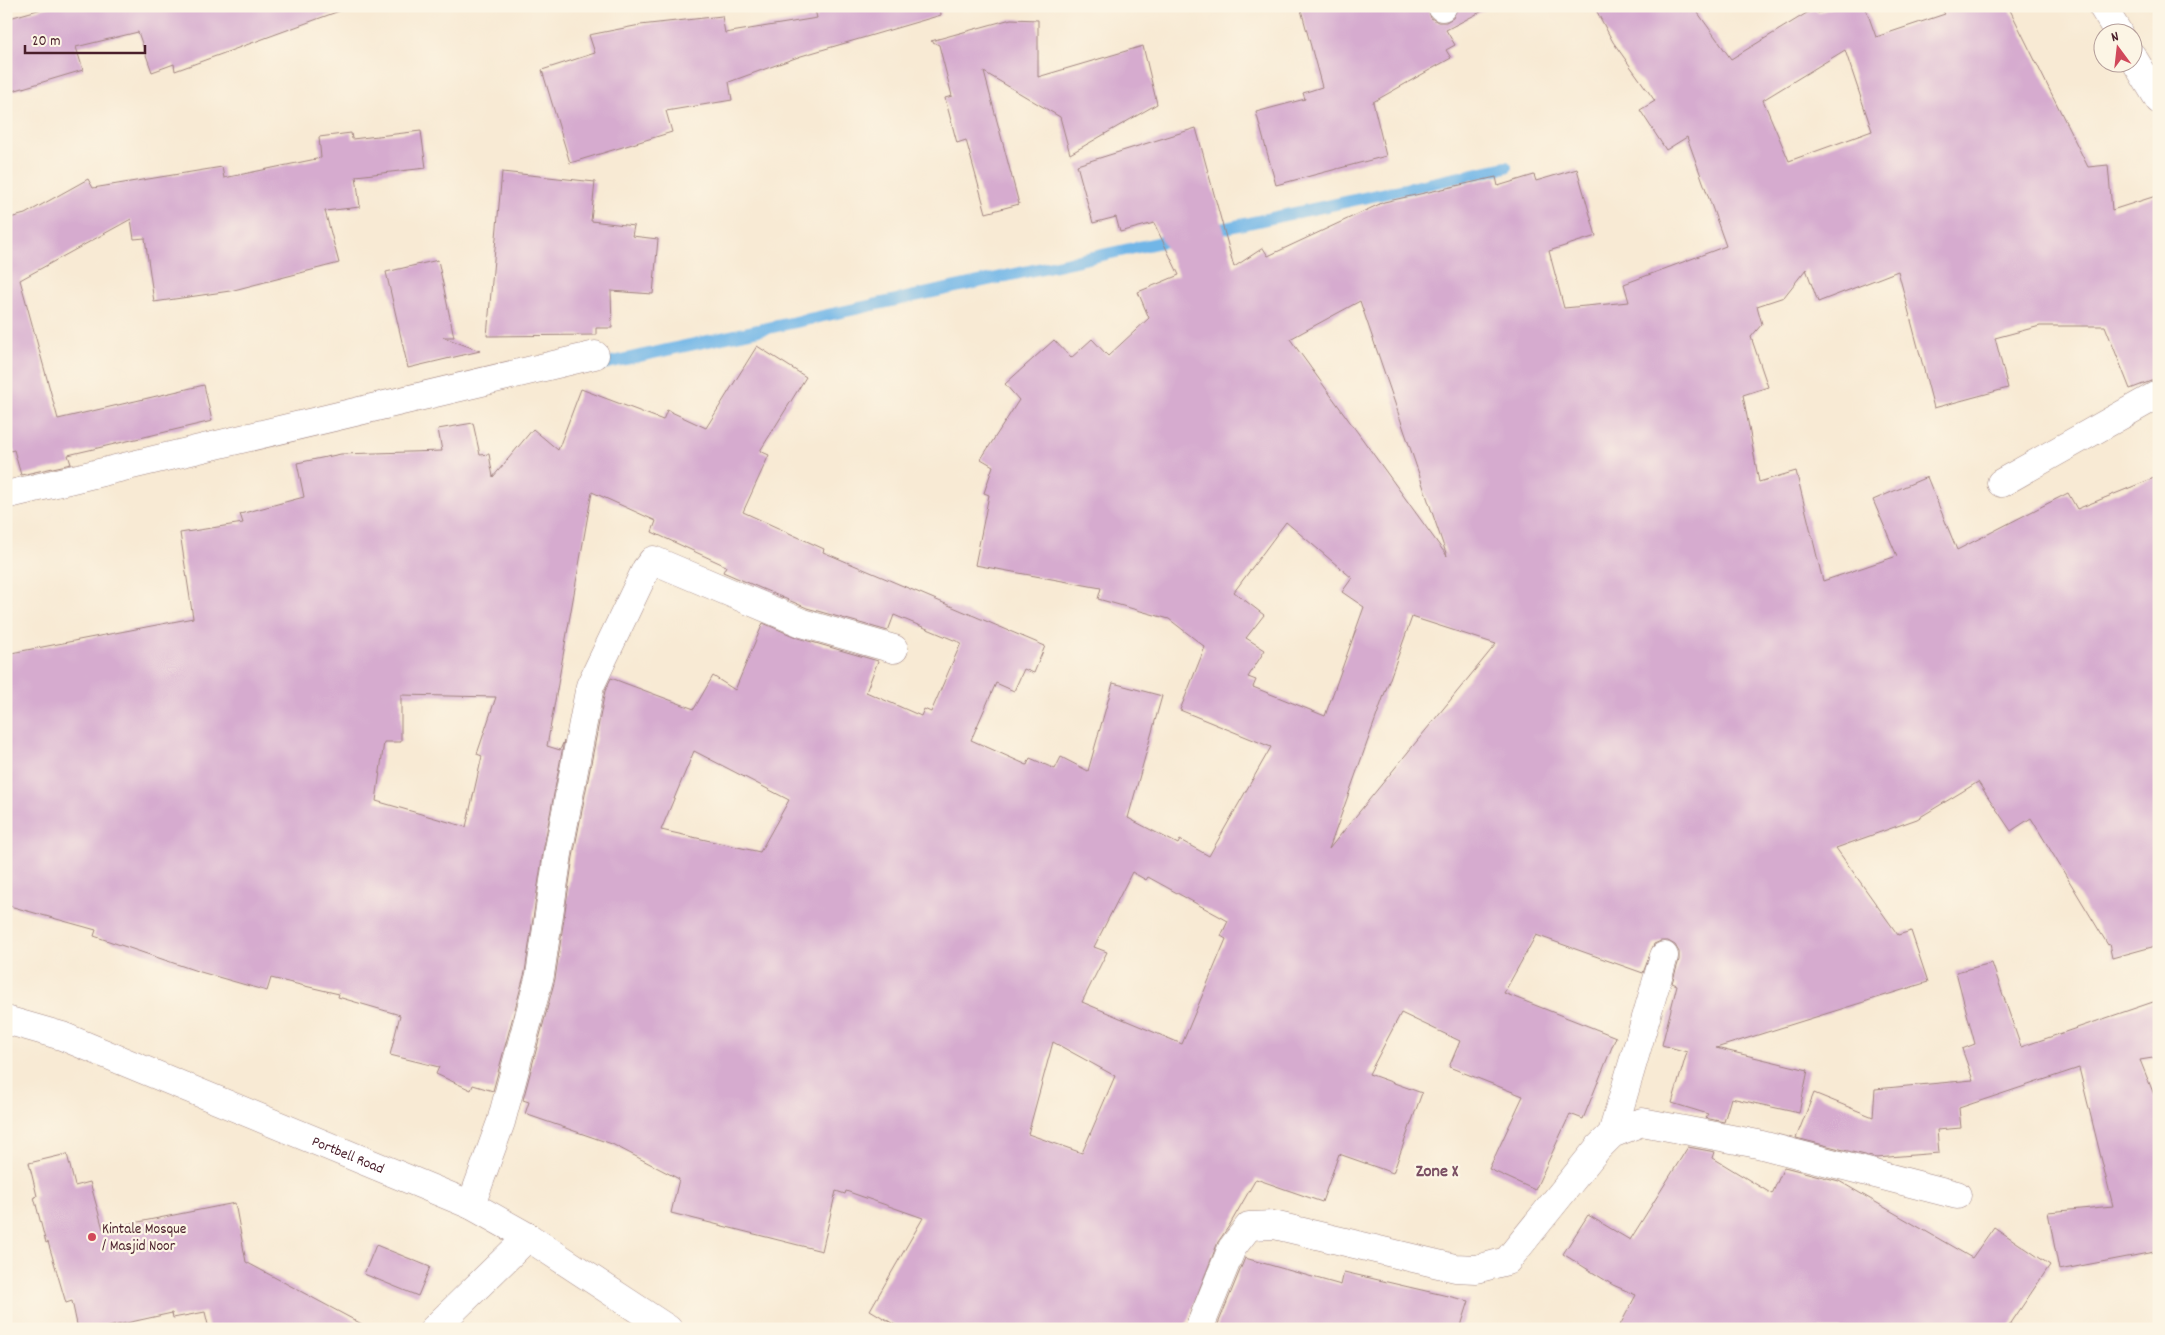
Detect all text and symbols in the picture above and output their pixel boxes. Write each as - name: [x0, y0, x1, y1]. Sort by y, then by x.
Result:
- scale bar: [25, 22, 145, 54]
- north arrow: [2092, 22, 2142, 72]
- text: N: [2109, 27, 2121, 48]
- text: 20 m: [32, 31, 60, 53]
- street label: Portbell Road: [308, 1131, 387, 1181]
- district label: Zone X: [1416, 1160, 1459, 1185]
- place label: Kintale Mosque / Masjid Noor: [102, 1219, 187, 1258]
- marker: Kintale Mosque / Masjid Noor: [86, 1231, 98, 1243]

